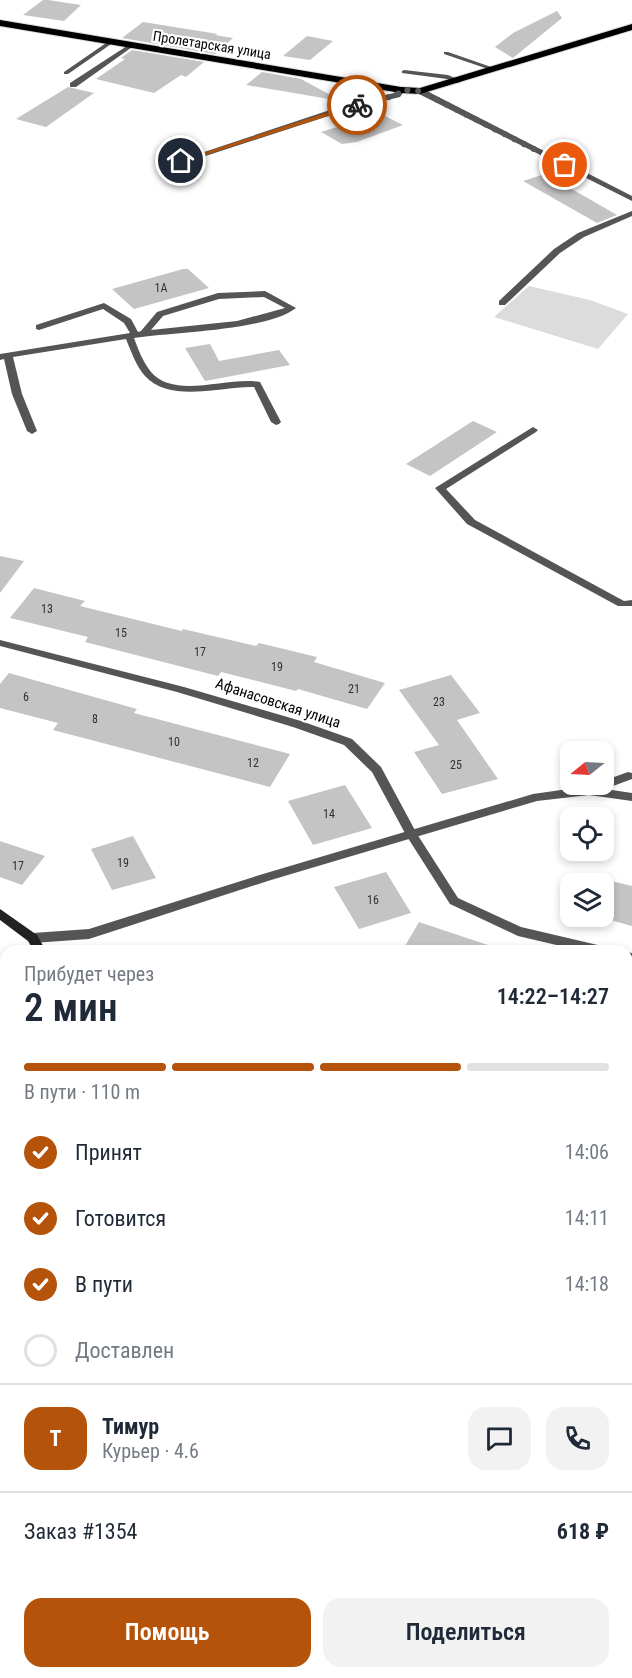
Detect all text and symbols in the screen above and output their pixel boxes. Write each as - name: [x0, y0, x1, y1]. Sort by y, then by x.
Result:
- street label: Пролетарская улица: [152, 28, 272, 62]
- courier: [327, 75, 387, 135]
- icon: bike: [341, 89, 374, 122]
- pin: [155, 135, 206, 186]
- pin: [539, 139, 590, 190]
- icon: home: [164, 144, 197, 177]
- icon: bag: [548, 148, 581, 181]
- house number: 1А: [155, 281, 168, 295]
- house number: 13: [41, 602, 53, 616]
- house number: 15: [115, 626, 127, 640]
- house number: 17: [194, 645, 206, 659]
- house number: 19: [271, 660, 283, 674]
- street label: Афанасовская улица: [213, 674, 343, 732]
- house number: 21: [348, 682, 360, 696]
- house number: 6: [23, 690, 29, 704]
- house number: 23: [433, 695, 445, 709]
- house number: 8: [92, 712, 98, 726]
- house number: 10: [168, 735, 180, 749]
- north arrow: [560, 741, 614, 795]
- map controls: [560, 741, 614, 927]
- house number: 12: [247, 756, 259, 770]
- house number: 25: [450, 758, 462, 772]
- house number: 14: [323, 807, 335, 821]
- button: locate: [560, 807, 614, 861]
- house number: 19: [117, 856, 129, 870]
- house number: 17: [12, 859, 24, 873]
- button: layers: [560, 873, 614, 927]
- house number: 16: [367, 893, 379, 907]
- text: Прибудет через: [24, 962, 154, 986]
- text: 14:22–14:27: [497, 984, 609, 1009]
- text: 2 мин: [24, 985, 117, 1031]
- text: В пути · 110 m: [24, 1080, 140, 1104]
- icon: check: [24, 1136, 57, 1169]
- text: Принят: [75, 1140, 142, 1165]
- text: 14:06: [565, 1140, 609, 1164]
- icon: check: [24, 1202, 57, 1235]
- text: Готовится: [75, 1206, 166, 1231]
- text: 14:11: [565, 1206, 609, 1230]
- icon: check: [24, 1268, 57, 1301]
- text: В пути: [75, 1272, 133, 1297]
- text: 14:18: [565, 1272, 609, 1296]
- text: Доставлен: [75, 1338, 174, 1363]
- button: chat: [468, 1407, 531, 1470]
- button: phone: [546, 1407, 609, 1470]
- text: Тимур: [102, 1414, 159, 1439]
- text: Т: [50, 1426, 61, 1451]
- text: Курьер · 4.6: [102, 1439, 199, 1463]
- text: Заказ #1354: [24, 1519, 137, 1544]
- text: 618 ₽: [557, 1519, 609, 1544]
- button: Помощь: [24, 1598, 311, 1667]
- button: Поделиться: [323, 1598, 609, 1667]

